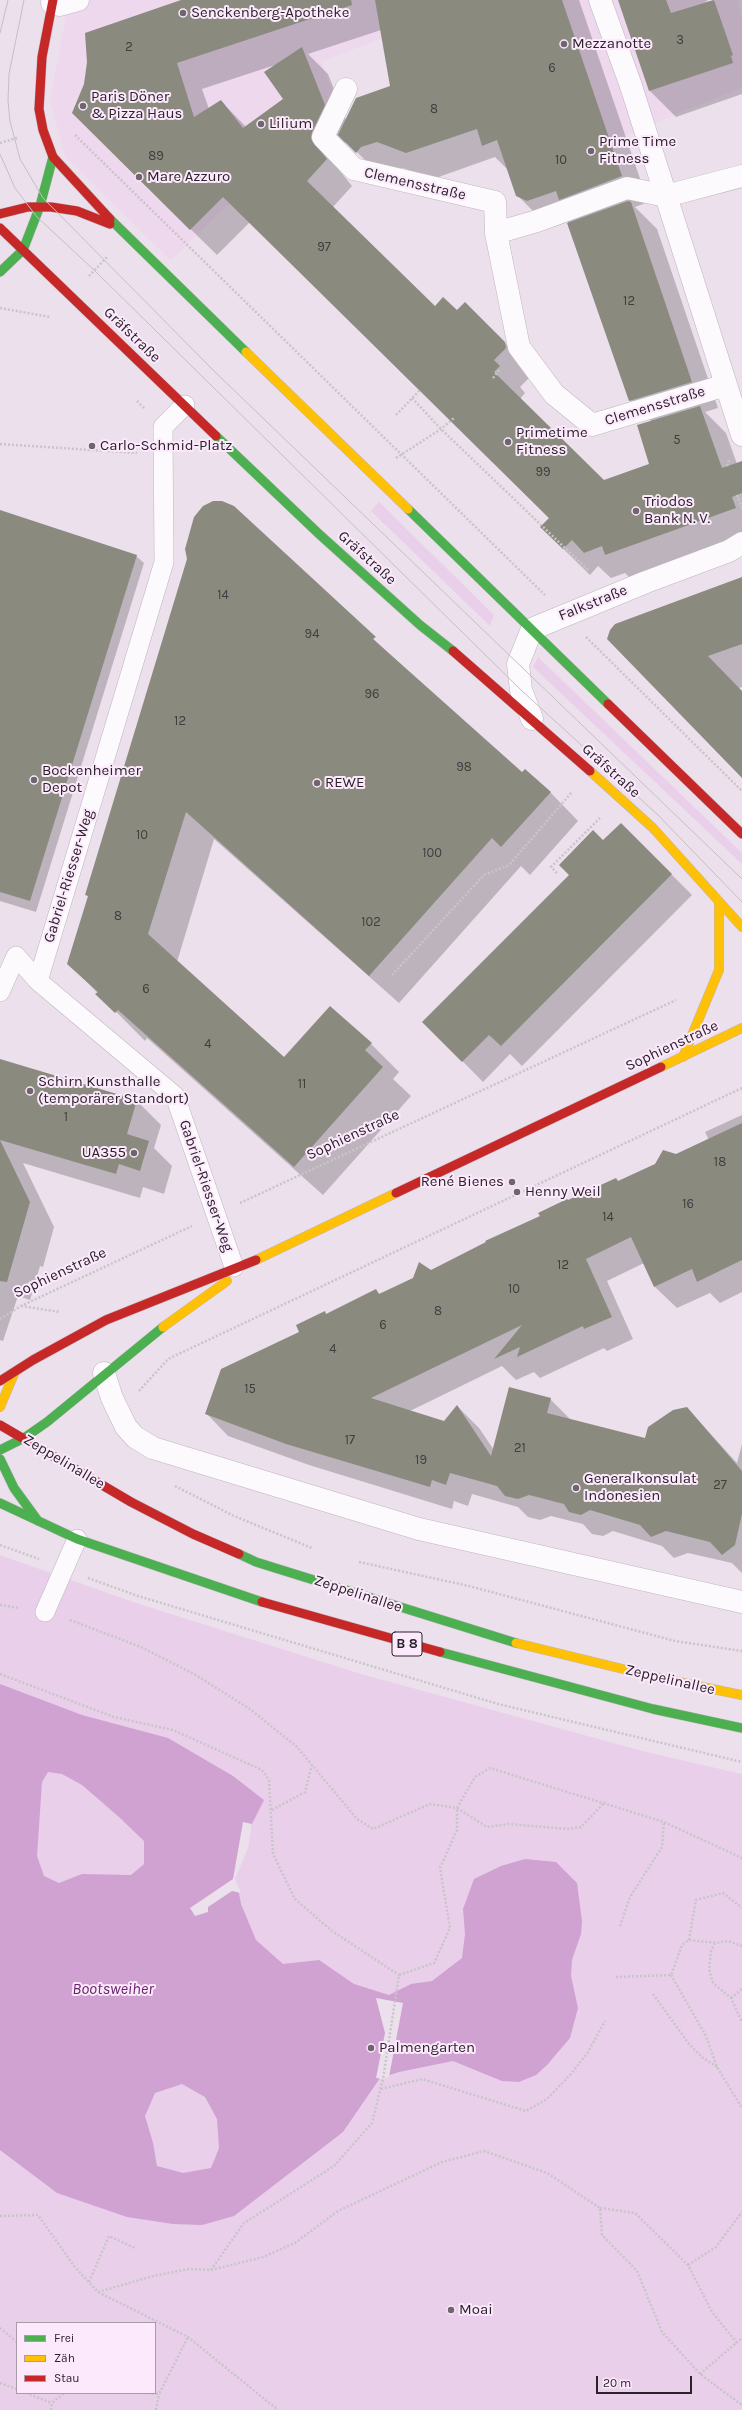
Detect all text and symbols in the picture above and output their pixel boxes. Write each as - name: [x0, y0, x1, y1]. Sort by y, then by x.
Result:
- place label: Senckenberg-Apotheke: [191, 4, 349, 22]
- marker: Senckenberg-Apotheke: [178, 8, 188, 18]
- house number: 3: [676, 32, 684, 48]
- place label: Mezzanotte: [572, 35, 651, 53]
- house number: 2: [125, 39, 133, 55]
- marker: Mezzanotte: [559, 39, 569, 49]
- house number: 6: [548, 60, 556, 76]
- place label: Paris Döner & Pizza Haus: [91, 88, 182, 123]
- marker: Paris Döner & Pizza Haus: [78, 101, 88, 111]
- house number: 8: [430, 101, 438, 117]
- place label: Lilium: [269, 115, 312, 133]
- marker: Lilium: [256, 119, 266, 129]
- place label: Prime Time Fitness: [599, 133, 676, 168]
- marker: Prime Time Fitness: [586, 146, 596, 156]
- house number: 89: [148, 148, 164, 164]
- house number: 10: [555, 152, 567, 168]
- street label: Clemensstraße: [362, 164, 468, 204]
- place label: Mare Azzuro: [147, 168, 230, 186]
- marker: Mare Azzuro: [134, 172, 144, 182]
- house number: 97: [317, 239, 331, 255]
- house number: 12: [623, 293, 635, 309]
- street label: Gräfstraße: [100, 303, 164, 367]
- street label: Clemensstraße: [603, 382, 707, 430]
- place label: Primetime Fitness: [516, 424, 588, 459]
- house number: 5: [673, 432, 681, 448]
- place label: Carlo-Schmid-Platz: [100, 437, 232, 455]
- marker: Primetime Fitness: [503, 437, 513, 447]
- marker: Carlo-Schmid-Platz: [87, 441, 97, 451]
- house number: 99: [535, 464, 551, 480]
- place label: Triodos Bank N. V.: [644, 493, 710, 528]
- marker: Triodos Bank N. V.: [631, 506, 641, 516]
- street label: Gräfstraße: [334, 527, 400, 589]
- street label: Falkstraße: [556, 581, 630, 625]
- house number: 14: [217, 587, 229, 603]
- house number: 94: [305, 626, 319, 642]
- house number: 96: [365, 686, 379, 702]
- house number: 12: [174, 713, 186, 729]
- street label: Gräfstraße: [578, 740, 644, 802]
- house number: 98: [456, 759, 472, 775]
- place label: Bockenheimer Depot: [42, 762, 141, 797]
- place label: REWE: [325, 774, 364, 792]
- marker: Bockenheimer Depot: [29, 775, 39, 785]
- marker: REWE: [312, 778, 322, 788]
- street label: Gabriel-Riesser-Weg: [40, 807, 98, 945]
- house number: 10: [136, 827, 148, 843]
- house number: 100: [422, 845, 442, 861]
- house number: 8: [114, 908, 122, 924]
- house number: 102: [361, 914, 381, 930]
- house number: 6: [142, 981, 150, 997]
- street label: Sophienstraße: [623, 1017, 721, 1075]
- house number: 4: [204, 1036, 212, 1052]
- place label: Schirn Kunsthalle (temporärer Standort): [38, 1073, 189, 1108]
- house number: 11: [298, 1076, 306, 1092]
- marker: Schirn Kunsthalle (temporärer Standort): [25, 1086, 35, 1096]
- street label: Sophienstraße: [304, 1106, 402, 1164]
- house number: 1: [64, 1109, 68, 1125]
- street label: Gabriel-Riesser-Weg: [175, 1118, 237, 1254]
- place label: UA355: [82, 1144, 126, 1162]
- marker: UA355: [129, 1148, 139, 1158]
- house number: 18: [714, 1154, 726, 1170]
- place label: René Bienes: [421, 1173, 504, 1191]
- marker: René Bienes: [507, 1177, 517, 1187]
- place label: Henny Weil: [525, 1183, 601, 1201]
- marker: Henny Weil: [512, 1187, 522, 1197]
- house number: 16: [682, 1196, 694, 1212]
- house number: 14: [602, 1209, 614, 1225]
- street label: Sophienstraße: [11, 1244, 109, 1302]
- house number: 12: [557, 1257, 569, 1273]
- house number: 10: [508, 1281, 520, 1297]
- house number: 8: [434, 1303, 442, 1319]
- house number: 6: [379, 1317, 387, 1333]
- house number: 4: [329, 1341, 337, 1357]
- house number: 15: [244, 1381, 256, 1397]
- street label: Zeppelinallee: [20, 1431, 108, 1493]
- house number: 17: [345, 1432, 355, 1448]
- house number: 21: [514, 1440, 526, 1456]
- house number: 19: [415, 1452, 427, 1468]
- place label: Generalkonsulat Indonesien: [584, 1470, 697, 1505]
- house number: 27: [713, 1477, 727, 1493]
- marker: Generalkonsulat Indonesien: [571, 1483, 581, 1493]
- street label: Zeppelinallee: [312, 1571, 404, 1617]
- road number: B 8: [392, 1632, 422, 1656]
- street label: Zeppelinallee: [623, 1661, 717, 1699]
- water label: Bootsweiher: [72, 1979, 154, 1999]
- place label: Palmengarten: [379, 2039, 475, 2057]
- marker: Palmengarten: [366, 2043, 376, 2053]
- place label: Moai: [459, 2301, 493, 2319]
- marker: Moai: [446, 2305, 456, 2315]
- legend: [16, 2322, 156, 2394]
- text: Frei: [54, 2331, 74, 2345]
- text: Zäh: [54, 2351, 75, 2365]
- scale bar: [598, 2368, 694, 2394]
- text: Stau: [54, 2371, 80, 2385]
- text: 20 m: [603, 2376, 631, 2390]

